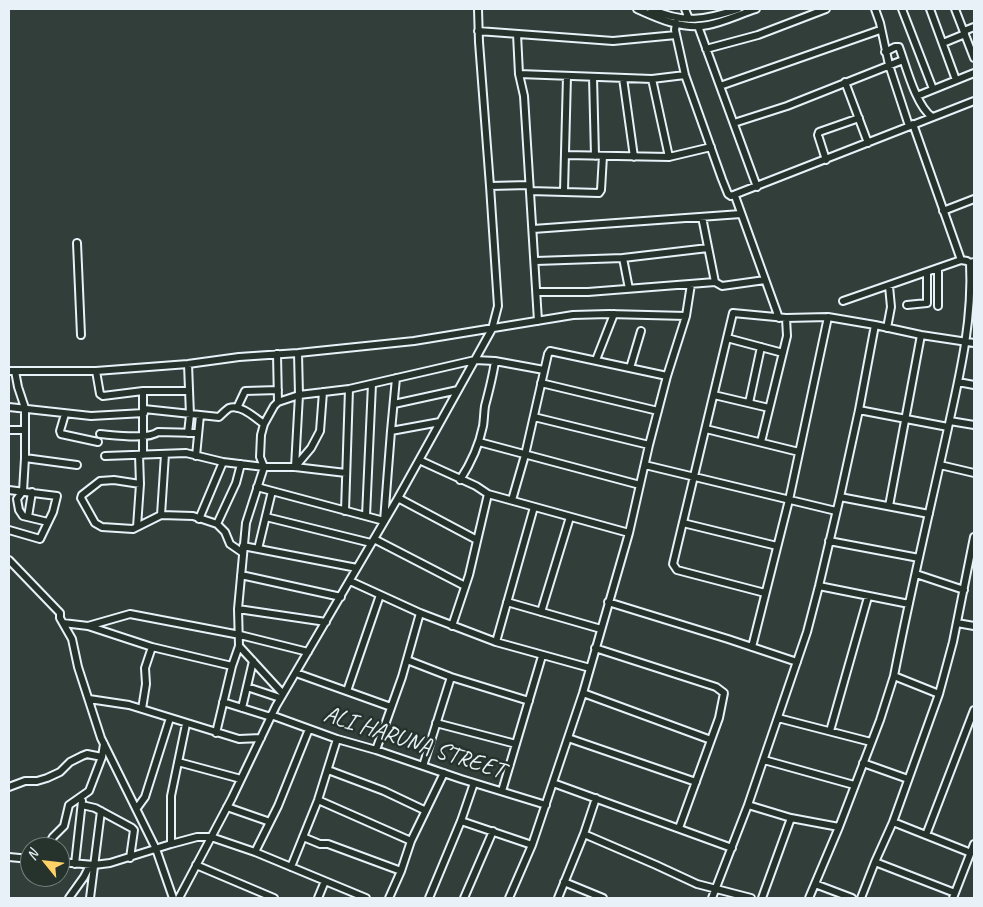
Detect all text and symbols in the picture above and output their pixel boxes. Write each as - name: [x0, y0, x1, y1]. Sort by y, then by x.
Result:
- street label: ALI HARUNA STREET: [320, 700, 508, 786]
- north arrow: [20, 837, 70, 887]
- text: N: [23, 847, 42, 863]

